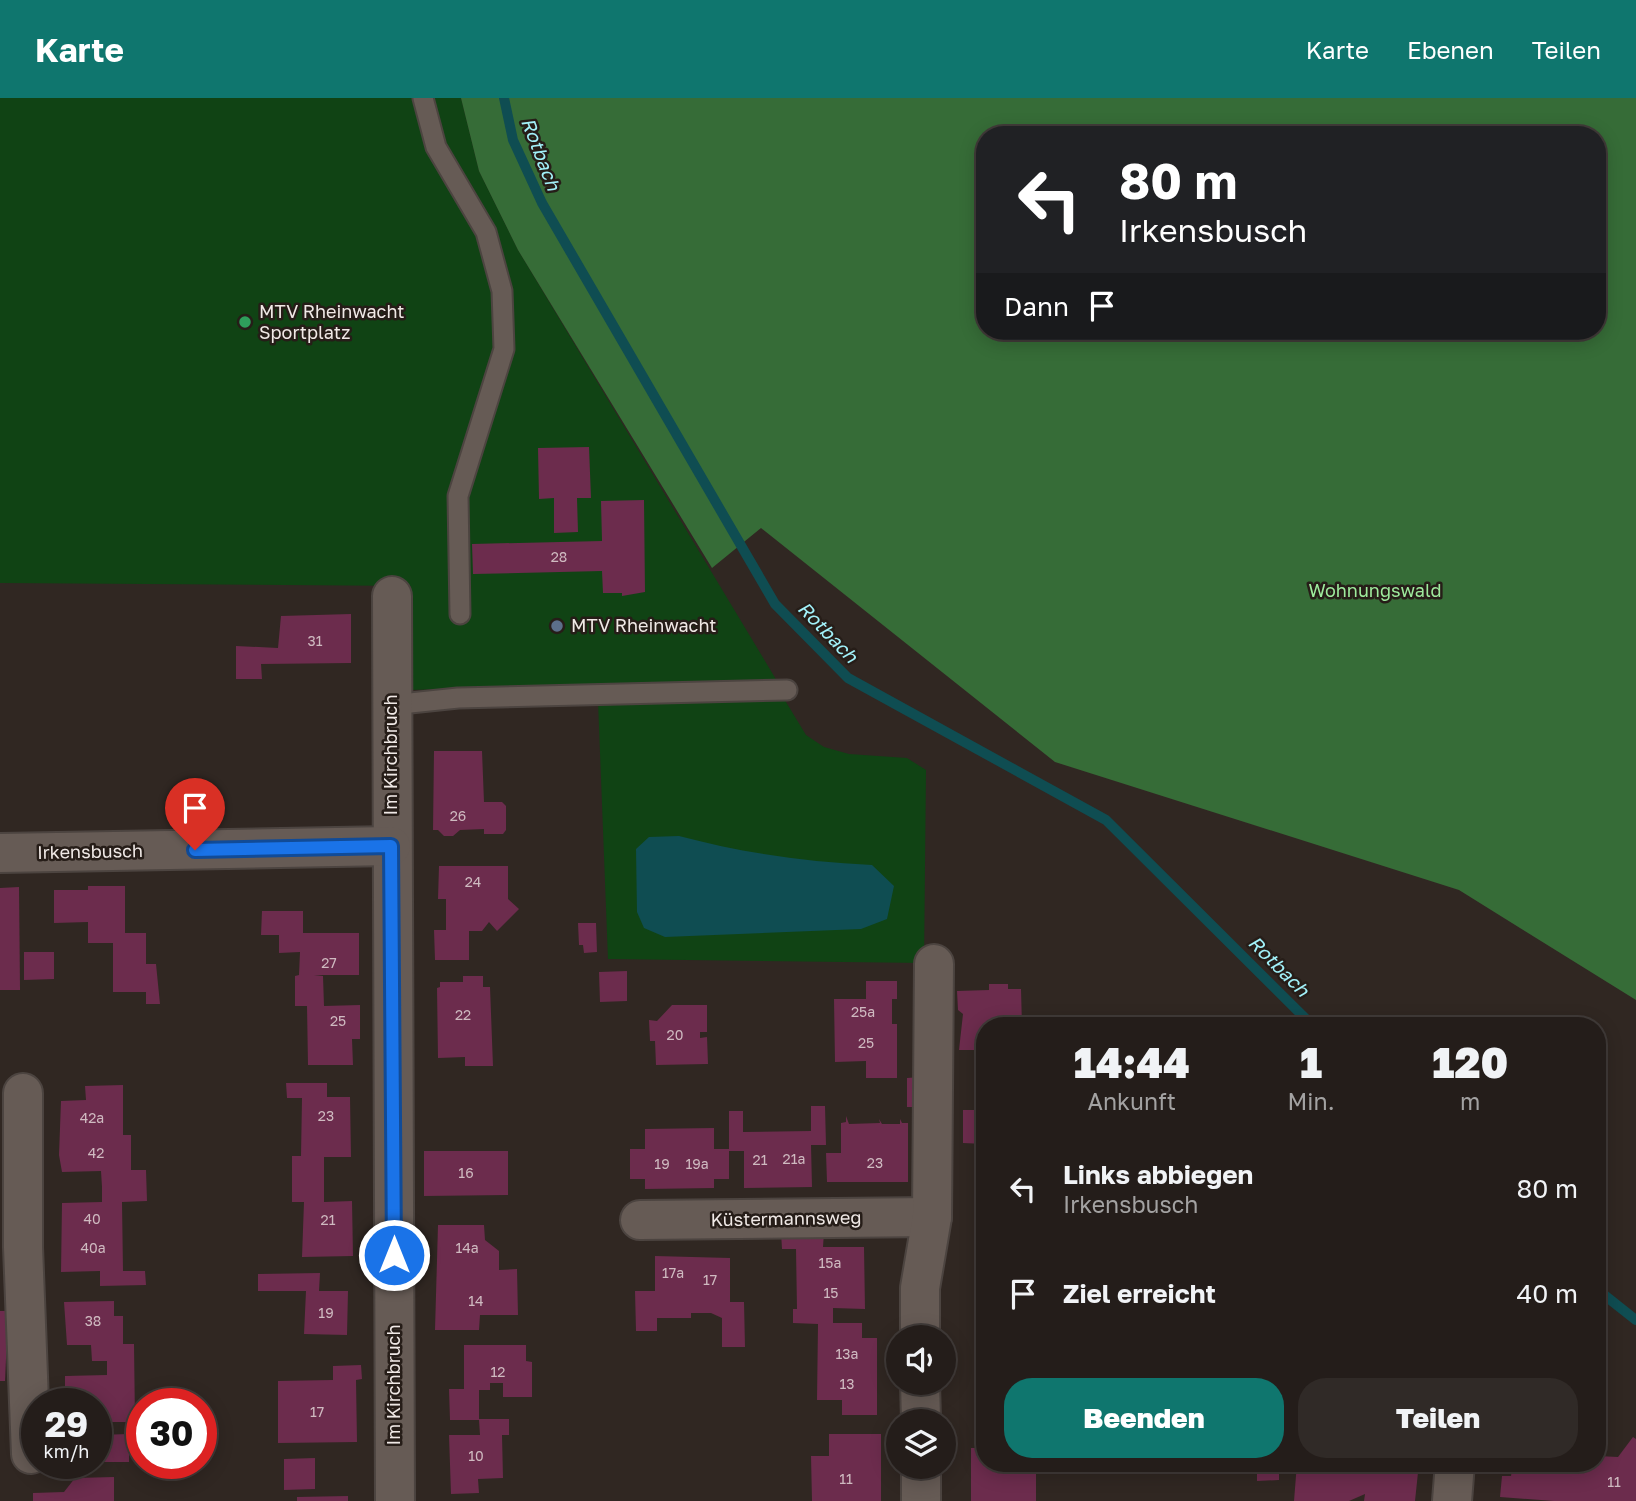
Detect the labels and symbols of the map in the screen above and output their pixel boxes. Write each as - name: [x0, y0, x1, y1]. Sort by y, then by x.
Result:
- water label: Rotbach: [517, 114, 566, 195]
- place label: MTV Rheinwacht Sportplatz: [259, 300, 405, 343]
- marker: MTV Rheinwacht Sportplatz: [237, 314, 253, 330]
- house number: 28: [551, 548, 567, 565]
- park label: Wohnungswald: [1308, 579, 1442, 601]
- water label: Rotbach: [794, 596, 864, 668]
- place label: MTV Rheinwacht: [571, 614, 717, 636]
- marker: MTV Rheinwacht: [549, 618, 565, 634]
- house number: 31: [308, 632, 323, 649]
- street label: Im Kirchbruch: [379, 695, 401, 815]
- pin: [165, 778, 225, 850]
- house number: 26: [450, 807, 466, 824]
- street label: Irkensbusch: [37, 839, 143, 863]
- house number: 24: [465, 873, 481, 890]
- water label: Rotbach: [1244, 931, 1315, 1002]
- house number: 27: [321, 954, 337, 971]
- house number: 25a: [851, 1003, 875, 1020]
- house number: 22: [455, 1006, 471, 1023]
- house number: 25: [330, 1012, 346, 1029]
- house number: 20: [667, 1026, 683, 1043]
- house number: 25: [858, 1034, 874, 1051]
- house number: 23: [318, 1107, 334, 1124]
- house number: 42a: [80, 1109, 104, 1126]
- house number: 42: [88, 1144, 104, 1161]
- house number: 21a: [783, 1150, 805, 1167]
- house number: 21: [753, 1151, 768, 1168]
- house number: 23: [867, 1154, 883, 1171]
- house number: 19: [654, 1155, 670, 1172]
- house number: 19a: [685, 1155, 709, 1172]
- house number: 16: [458, 1164, 474, 1181]
- street label: Küstermannsweg: [710, 1206, 862, 1230]
- house number: 40: [83, 1210, 101, 1227]
- house number: 21: [321, 1211, 336, 1228]
- position arrow: [357, 1218, 431, 1292]
- house number: 40a: [80, 1239, 106, 1256]
- house number: 14a: [455, 1239, 479, 1256]
- house number: 15a: [819, 1254, 841, 1271]
- house number: 17a: [662, 1264, 684, 1281]
- house number: 17: [703, 1271, 717, 1288]
- house number: 15: [824, 1284, 838, 1301]
- house number: 14: [468, 1292, 484, 1309]
- house number: 19: [318, 1304, 334, 1321]
- house number: 38: [85, 1312, 101, 1329]
- street label: Im Kirchbruch: [382, 1325, 404, 1445]
- house number: 13a: [836, 1345, 858, 1362]
- house number: 12: [491, 1363, 505, 1380]
- house number: 13: [840, 1375, 854, 1392]
- speed limit sign: 30: [126, 1388, 217, 1479]
- house number: 17: [310, 1403, 324, 1420]
- house number: 10: [468, 1447, 484, 1464]
- house number: 11: [839, 1470, 853, 1487]
- house number: 11: [1607, 1473, 1621, 1490]

